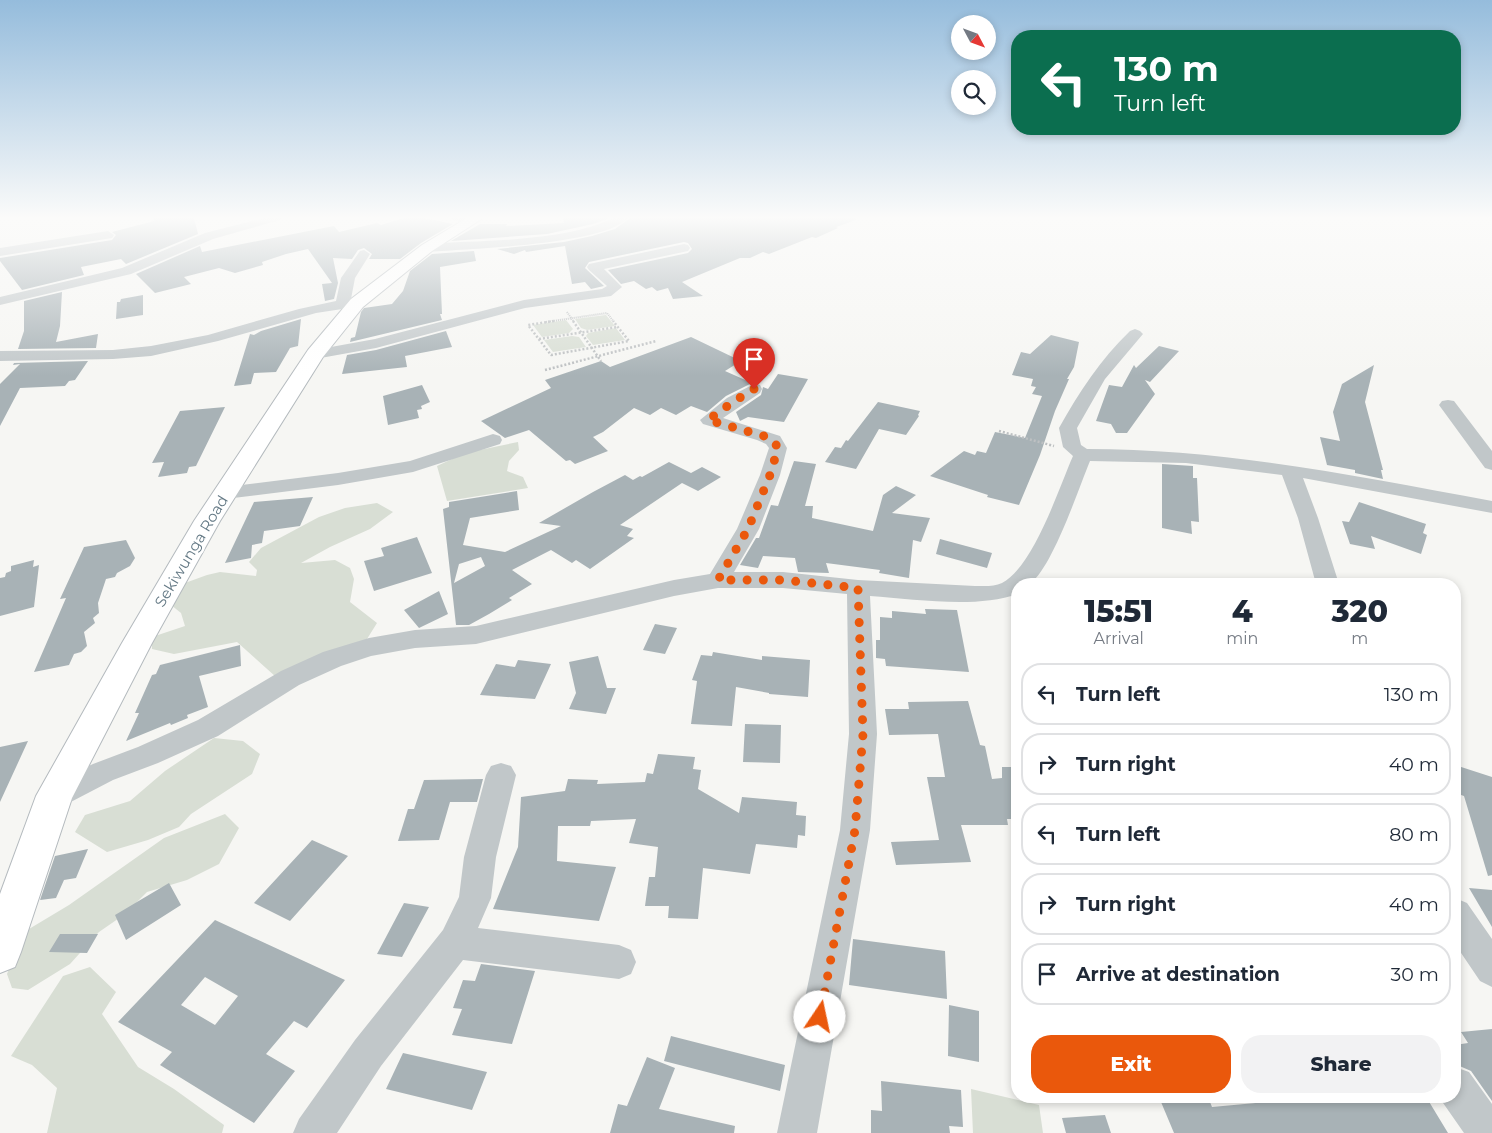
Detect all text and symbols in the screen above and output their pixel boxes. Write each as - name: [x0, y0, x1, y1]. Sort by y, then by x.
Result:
- north arrow: [951, 15, 996, 60]
- map controls: [951, 15, 996, 115]
- text: 130 m: [1114, 47, 1219, 90]
- icon: left: [1031, 50, 1096, 115]
- button: search: [951, 70, 996, 115]
- text: Turn left: [1114, 90, 1206, 117]
- pin: [733, 338, 775, 389]
- icon: arrive: [740, 345, 768, 373]
- street label: Sekiwunga Road: [150, 492, 232, 610]
- text: 15:51: [1084, 593, 1153, 630]
- text: 4: [1232, 593, 1253, 630]
- text: 320: [1331, 593, 1388, 630]
- text: Arrival: [1093, 629, 1144, 648]
- text: min: [1226, 629, 1258, 648]
- text: m: [1351, 629, 1368, 648]
- icon: left: [1033, 680, 1061, 708]
- text: Turn left: [1076, 683, 1161, 706]
- text: 130 m: [1384, 683, 1439, 706]
- icon: right: [1033, 750, 1061, 778]
- text: Turn right: [1076, 753, 1176, 776]
- text: 40 m: [1389, 753, 1439, 776]
- icon: left: [1033, 820, 1061, 848]
- text: Turn left: [1076, 823, 1161, 846]
- text: 80 m: [1389, 823, 1439, 846]
- icon: right: [1033, 890, 1061, 918]
- text: Turn right: [1076, 893, 1176, 916]
- text: 40 m: [1389, 893, 1439, 916]
- icon: arrive: [1033, 960, 1061, 988]
- text: Arrive at destination: [1076, 963, 1280, 986]
- text: 30 m: [1391, 963, 1439, 986]
- position arrow: [793, 990, 845, 1042]
- button: Exit: [1031, 1035, 1231, 1093]
- button: Share: [1241, 1035, 1441, 1093]

